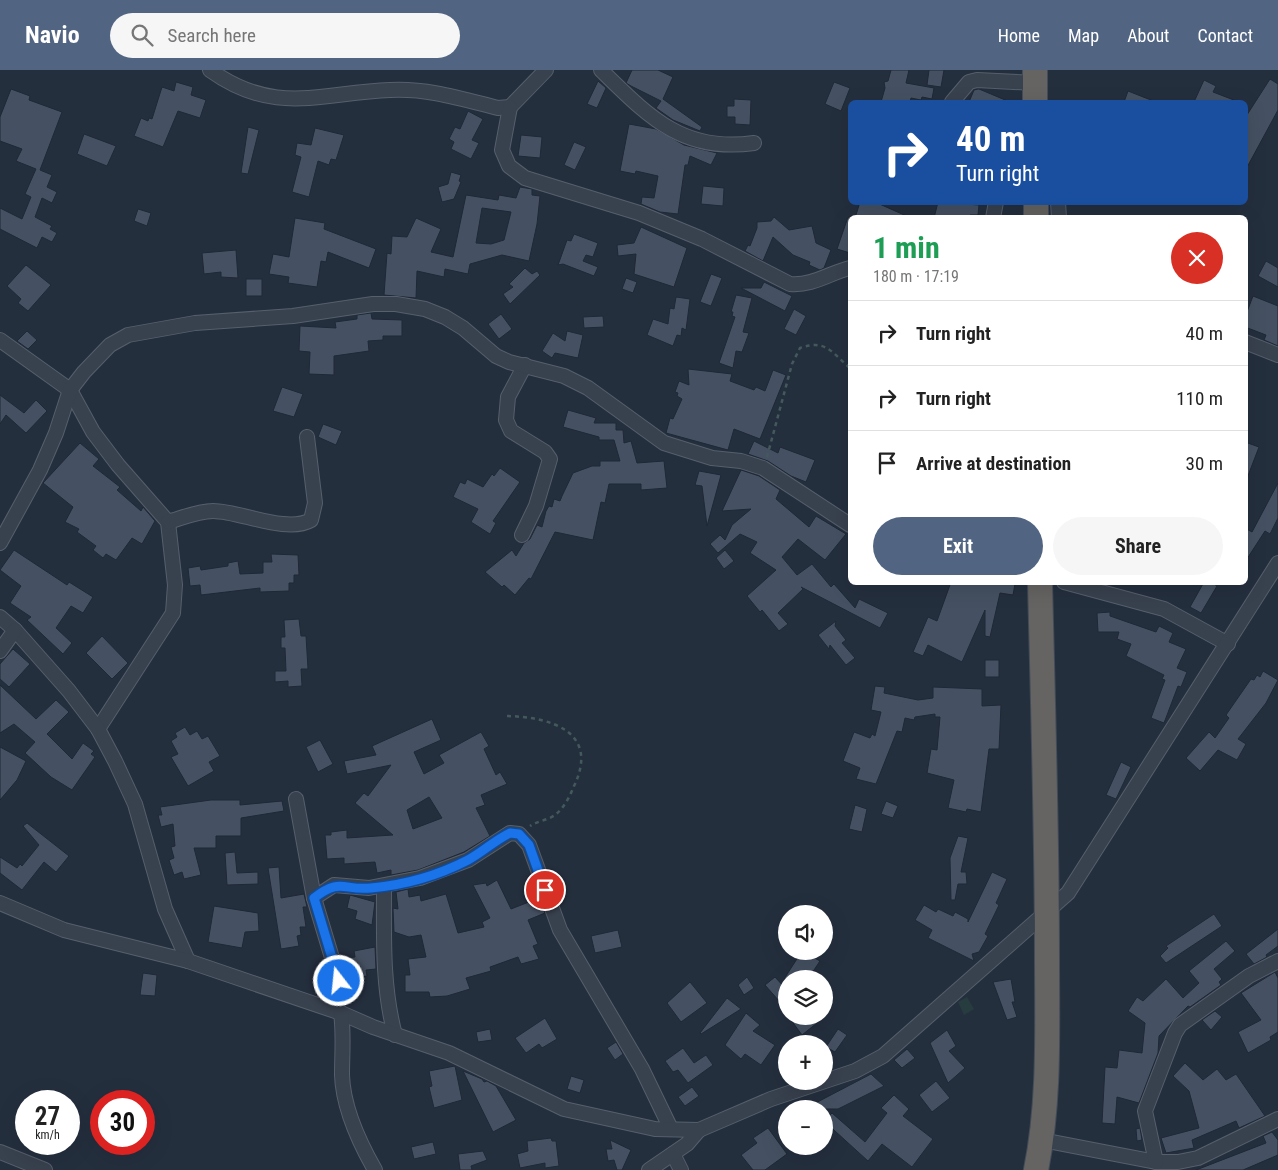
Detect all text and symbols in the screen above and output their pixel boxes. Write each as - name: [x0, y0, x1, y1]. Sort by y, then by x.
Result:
- search box: [110, 13, 460, 58]
- text: Navio: [25, 21, 80, 49]
- icon: search: [128, 21, 156, 49]
- text: Search here: [168, 24, 256, 47]
- text: Home: [998, 25, 1040, 46]
- text: Map: [1068, 25, 1099, 46]
- text: About: [1127, 25, 1169, 46]
- text: Contact: [1197, 25, 1253, 46]
- text: 40 m: [956, 119, 1025, 160]
- icon: right: [873, 120, 938, 185]
- text: Turn right: [956, 161, 1039, 186]
- text: 1 min: [873, 230, 940, 265]
- button: close: [1171, 232, 1223, 284]
- text: 180 m · 17:19: [873, 267, 959, 286]
- icon: right: [873, 319, 901, 347]
- text: Turn right: [916, 322, 991, 345]
- text: 40 m: [1186, 322, 1223, 345]
- icon: right: [873, 384, 901, 412]
- text: Turn right: [916, 387, 991, 410]
- text: 110 m: [1176, 387, 1223, 410]
- icon: arrive: [873, 449, 901, 477]
- text: Arrive at destination: [916, 452, 1071, 475]
- text: 30 m: [1186, 452, 1223, 475]
- button: Exit: [873, 517, 1043, 575]
- button: Share: [1053, 517, 1223, 575]
- pin: [524, 869, 566, 911]
- icon: arrive: [531, 876, 559, 904]
- map controls: [778, 905, 833, 1155]
- button: sound: [778, 905, 833, 960]
- position arrow: [312, 954, 364, 1006]
- button: layers: [778, 970, 833, 1025]
- button: +: [778, 1035, 833, 1090]
- speed limit sign: 30: [90, 1090, 155, 1155]
- button: −: [778, 1100, 833, 1155]
- text: 27: [35, 1102, 60, 1131]
- text: km/h: [35, 1128, 60, 1142]

